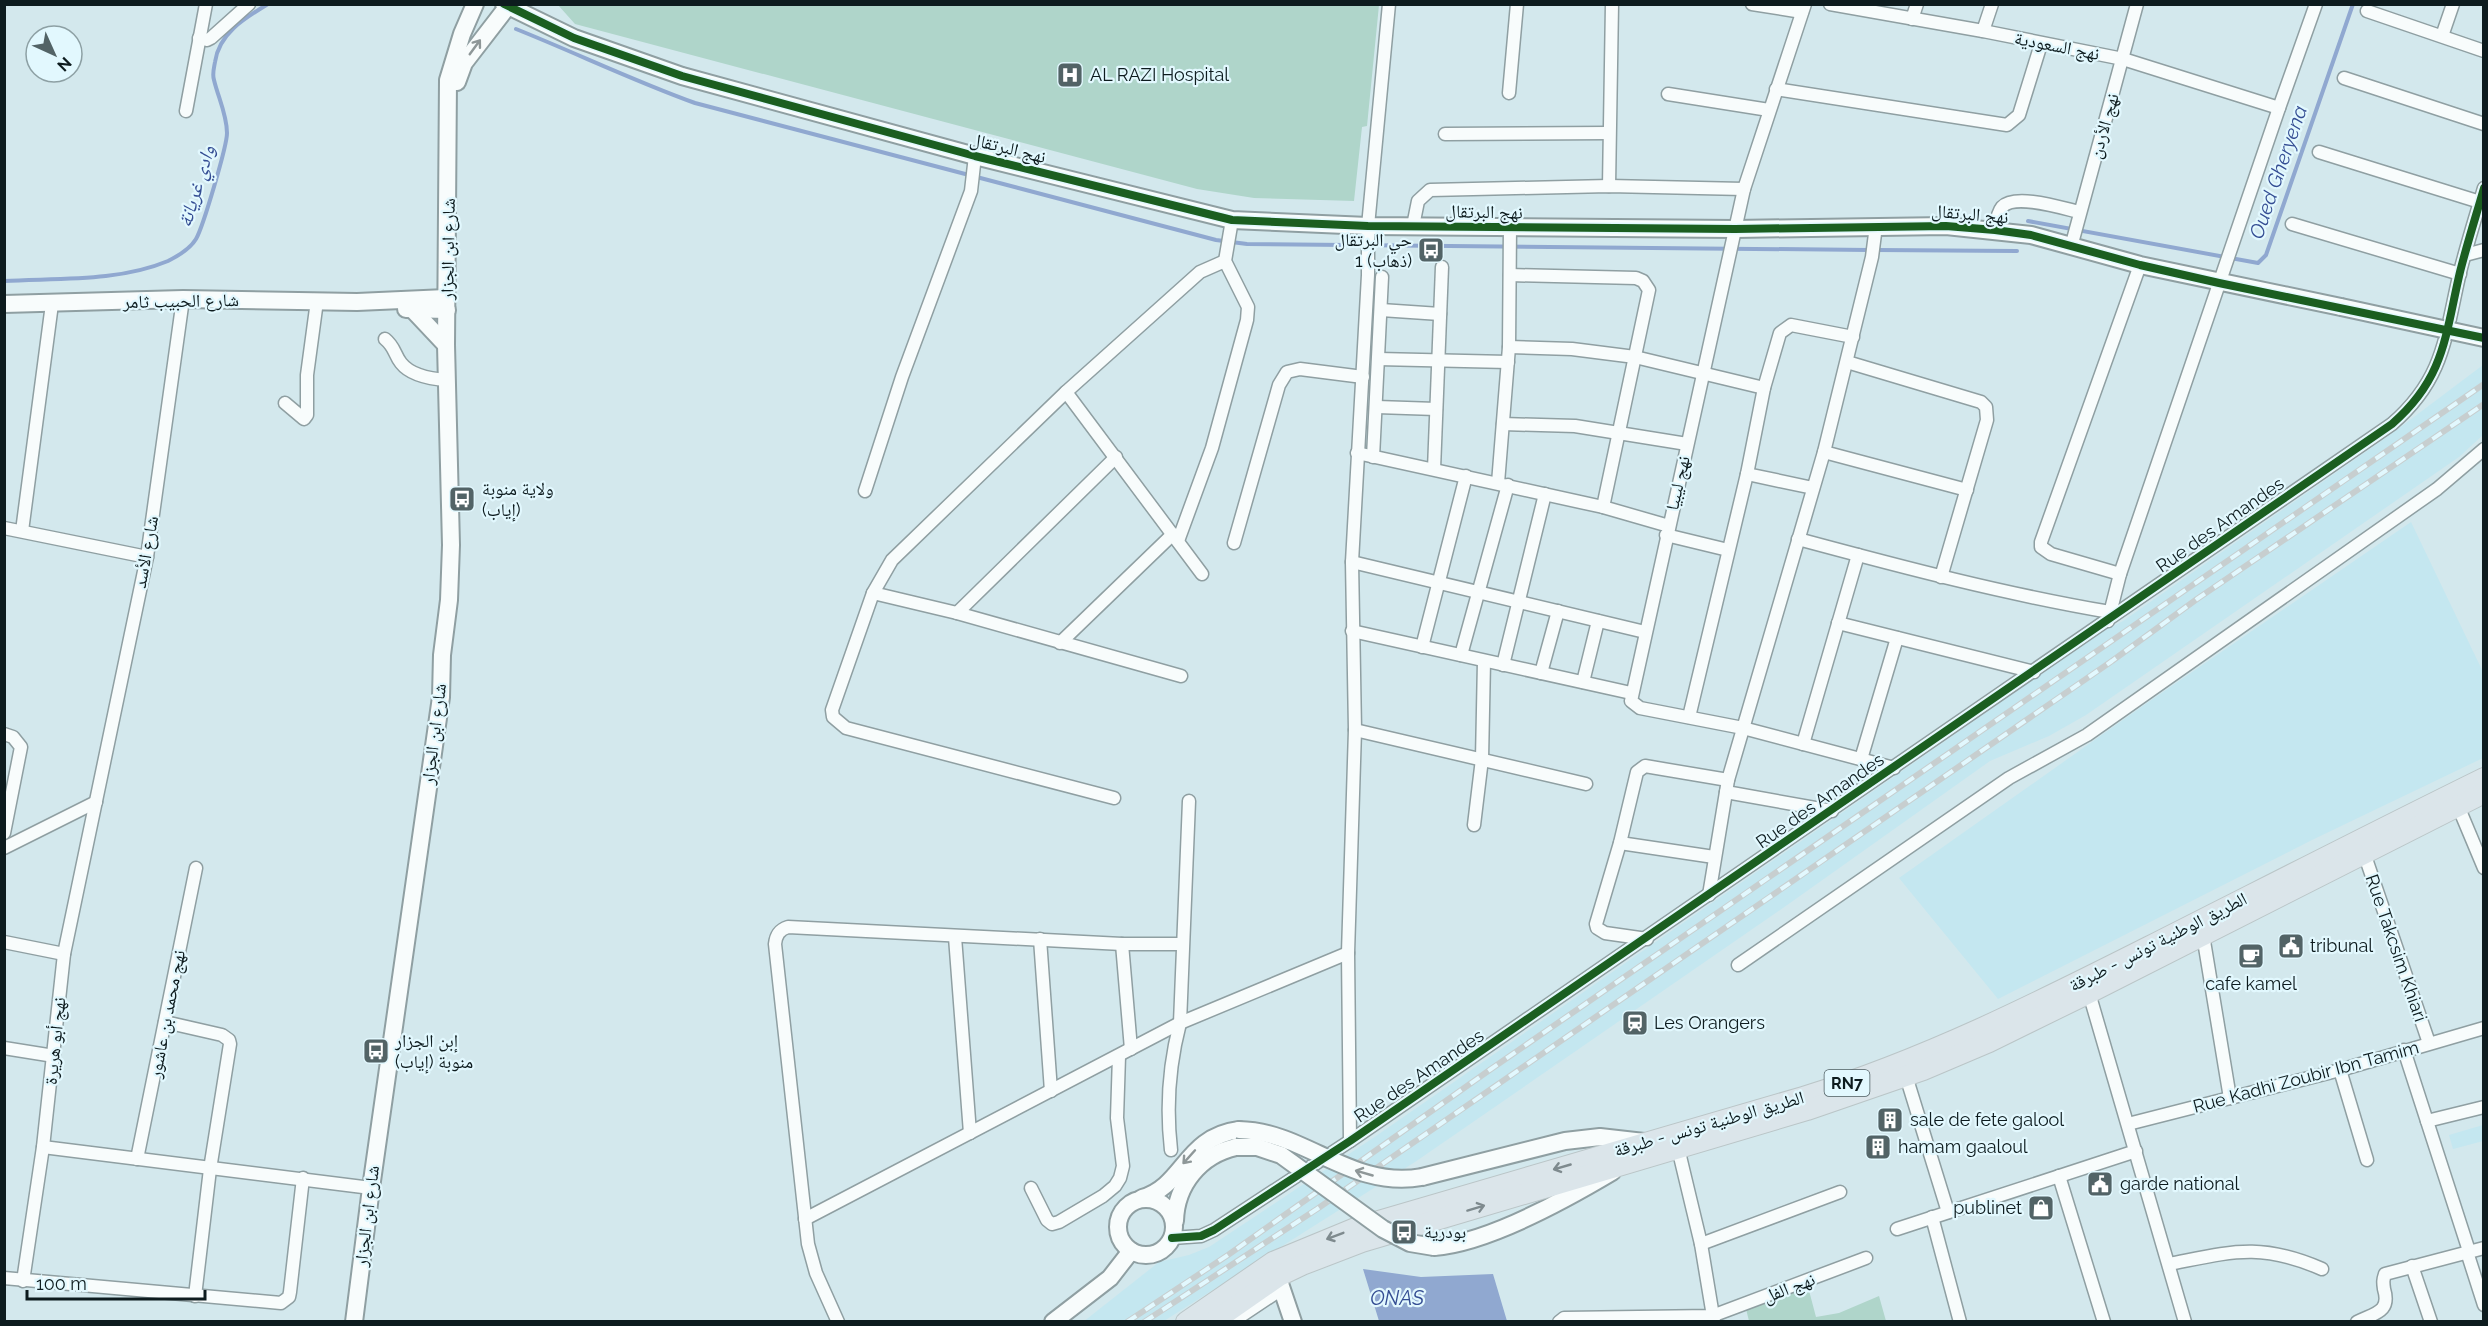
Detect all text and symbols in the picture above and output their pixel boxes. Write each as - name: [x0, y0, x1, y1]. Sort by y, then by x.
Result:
- north arrow: [24, 24, 84, 84]
- street label: نهج السعودية: [2012, 27, 2101, 66]
- one-way arrow: [468, 40, 481, 56]
- text: N: [53, 53, 75, 75]
- hospital icon: AL RAZI Hospital: [1055, 60, 1085, 90]
- place label: AL RAZI Hospital: [1090, 64, 1229, 85]
- street label: نهج الأردن: [2084, 91, 2125, 161]
- water label: Oued Gheryena: [2244, 102, 2312, 242]
- street label: نهج البرتقال: [968, 128, 1048, 169]
- water label: وادي غريانة: [172, 142, 224, 231]
- street label: شارع ابن الجزار: [436, 198, 460, 301]
- street label: نهج البرتقال: [1445, 200, 1523, 225]
- street label: نهج البرتقال: [1930, 200, 2010, 229]
- place label: حي البرتقال 1 (ذهاب): [1335, 229, 1412, 272]
- bus stop icon: حي البرتقال 1 (ذهاب): [1416, 235, 1446, 265]
- street label: شارع الحبيب ثامر: [122, 289, 239, 313]
- street label: نهج ليبيا: [1661, 454, 1696, 512]
- street label: Rue des Amandes: [2152, 472, 2288, 577]
- place label: ولاية منوبة (إياب): [482, 478, 554, 522]
- bus stop icon: ولاية منوبة (إياب): [447, 484, 477, 514]
- street label: شارع الأسد: [129, 514, 163, 590]
- street label: شارع ابن الجزار: [417, 682, 451, 787]
- street label: Rue des Amandes: [1752, 748, 1888, 853]
- street label: Rue Takcsim Khiari: [2361, 871, 2432, 1024]
- street label: الطريق الوطنية تونس - طبرقة: [2065, 888, 2251, 996]
- public building icon: tribunal: [2276, 931, 2306, 961]
- place label: tribunal: [2310, 935, 2373, 956]
- cafe icon: cafe kamel: [2236, 941, 2266, 971]
- street label: نهج محمد بن عاشور: [144, 948, 191, 1081]
- place label: cafe kamel: [2205, 973, 2297, 994]
- street label: نهج أبو هريرة: [39, 996, 72, 1086]
- station icon: Les Orangers: [1620, 1008, 1650, 1038]
- place label: Les Orangers: [1654, 1012, 1765, 1033]
- street label: Rue des Amandes: [1350, 1024, 1488, 1127]
- place label: إبن الجزار منوبة (إياب): [394, 1030, 473, 1074]
- bus stop icon: إبن الجزار منوبة (إياب): [361, 1036, 391, 1066]
- street label: Rue Kadhi Zoubir Ibn Tamim: [2191, 1036, 2421, 1117]
- road number: RN7: [1824, 1070, 1870, 1096]
- street label: الطريق الوطنية تونس - طبرقة: [1611, 1086, 1807, 1162]
- building icon: sale de fete galool: [1875, 1105, 1905, 1135]
- place label: sale de fete galool: [1910, 1109, 2064, 1130]
- building icon: hamam gaaloul: [1863, 1132, 1893, 1162]
- place label: hamam gaaloul: [1898, 1136, 2028, 1157]
- one-way arrow: [1182, 1150, 1196, 1165]
- one-way arrow: [1553, 1162, 1572, 1173]
- street label: شارع ابن الجزار: [350, 1164, 384, 1269]
- one-way arrow: [1355, 1167, 1374, 1179]
- public building icon: garde national: [2085, 1169, 2115, 1199]
- place label: garde national: [2120, 1173, 2240, 1194]
- shop icon: publinet: [2026, 1193, 2056, 1223]
- place label: publinet: [1953, 1197, 2022, 1218]
- one-way arrow: [1466, 1202, 1485, 1213]
- bus stop icon: بودرية: [1389, 1217, 1419, 1247]
- place label: بودرية: [1424, 1221, 1466, 1243]
- one-way arrow: [1327, 1231, 1345, 1242]
- scale bar: [27, 1263, 206, 1301]
- street label: نهج الفل: [1760, 1268, 1819, 1309]
- text: 100 m: [36, 1273, 87, 1294]
- water label: ONAS: [1370, 1286, 1424, 1310]

